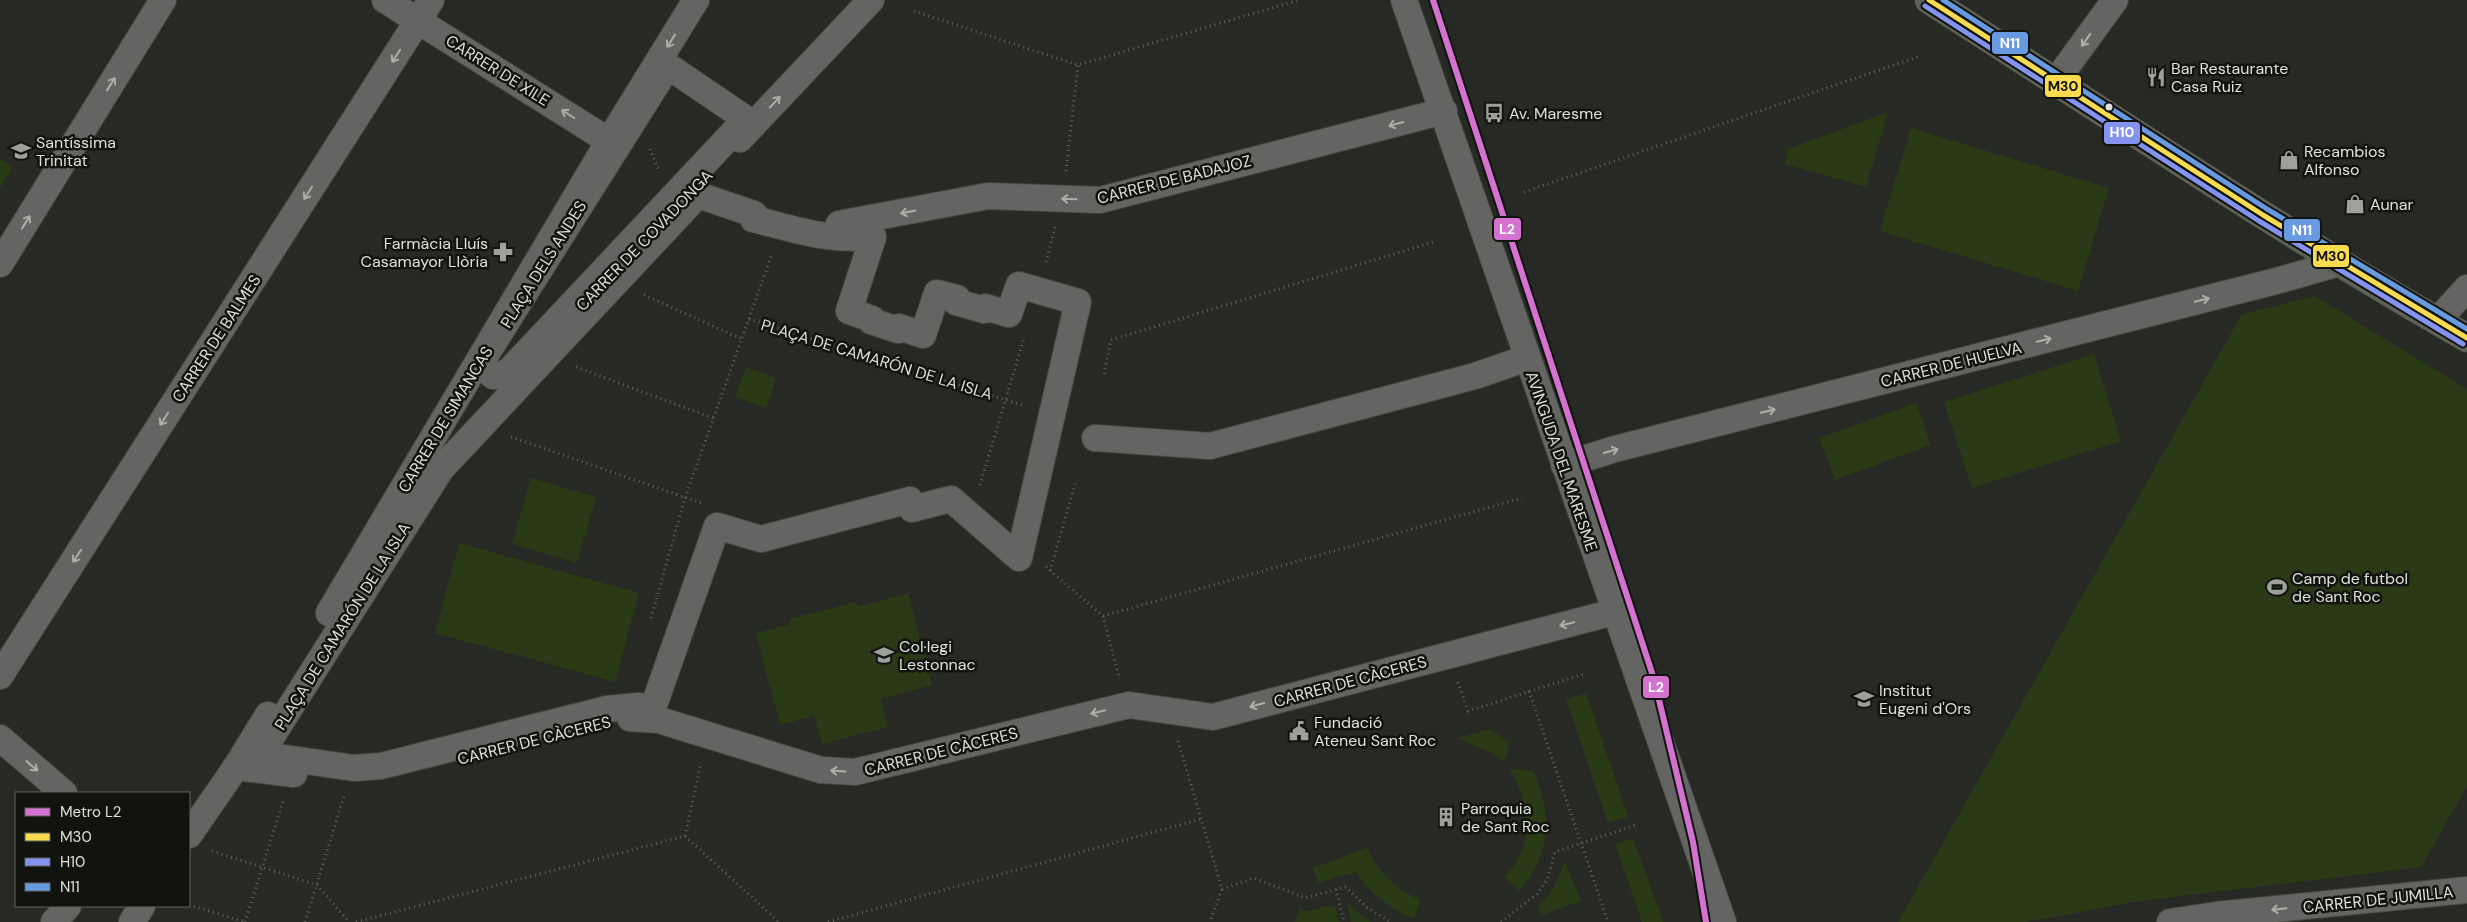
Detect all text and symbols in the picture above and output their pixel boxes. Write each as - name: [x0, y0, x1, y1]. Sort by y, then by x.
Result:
- street label: CARRER DE XILE: [442, 30, 554, 111]
- line badge: N11: [1991, 31, 2029, 55]
- one-way arrow: [2081, 32, 2091, 46]
- one-way arrow: [665, 34, 675, 48]
- text: N11: [2000, 34, 2020, 52]
- one-way arrow: [390, 49, 401, 63]
- place label: Bar Restaurante Casa Ruiz: [2171, 58, 2288, 97]
- restaurant icon: Bar Restaurante Casa Ruiz: [2145, 66, 2167, 88]
- line badge: M30: [2044, 74, 2082, 98]
- one-way arrow: [106, 77, 116, 91]
- text: M30: [2048, 77, 2078, 95]
- one-way arrow: [769, 96, 781, 109]
- bus stop icon: Av. Maresme: [1483, 102, 1505, 124]
- unlabelled marker: [2104, 102, 2114, 112]
- place label: Av. Maresme: [1509, 103, 1602, 124]
- one-way arrow: [561, 109, 575, 120]
- one-way arrow: [1389, 120, 1405, 129]
- line badge: H10: [2103, 121, 2141, 145]
- text: H10: [2110, 123, 2135, 141]
- place label: Santíssima Trinitat: [36, 132, 116, 171]
- school or university icon: Santíssima Trinitat: [10, 140, 32, 162]
- place label: Recambios Alfonso: [2304, 141, 2386, 180]
- shop icon: Recambios Alfonso: [2278, 149, 2300, 171]
- street label: CARRER DE BADAJOZ: [1095, 150, 1253, 209]
- street label: CARRER DE COVADONGA: [571, 165, 718, 315]
- one-way arrow: [303, 186, 314, 200]
- shop icon: Aunar: [2344, 193, 2366, 215]
- one-way arrow: [1061, 194, 1077, 203]
- place label: Aunar: [2370, 194, 2414, 215]
- street label: PLAÇA DELS ANDES: [496, 197, 591, 332]
- one-way arrow: [900, 207, 916, 217]
- one-way arrow: [21, 216, 31, 230]
- line badge: L2: [1493, 217, 1522, 241]
- line badge: N11: [2283, 218, 2321, 242]
- text: L2: [1499, 220, 1515, 238]
- text: N11: [2292, 221, 2312, 239]
- place label: Farmàcia Lluís Casamayor Llòria: [361, 233, 488, 272]
- pharmacy icon: Farmàcia Lluís Casamayor Llòria: [492, 241, 514, 263]
- line badge: M30: [2312, 244, 2350, 268]
- text: M30: [2316, 247, 2346, 265]
- street label: CARRER DE BALMES: [167, 270, 266, 406]
- one-way arrow: [2193, 295, 2209, 304]
- street label: PLAÇA DE CAMARÓN DE LA ISLA: [759, 314, 995, 405]
- one-way arrow: [2036, 335, 2052, 344]
- street label: CARRER DE HUELVA: [1878, 337, 2024, 392]
- street label: CARRER DE SIMANCAS: [393, 342, 497, 496]
- street label: AVINGUDA DEL MARESME: [1521, 368, 1602, 554]
- one-way arrow: [1759, 405, 1775, 415]
- one-way arrow: [159, 411, 169, 425]
- one-way arrow: [1602, 446, 1618, 455]
- street label: PLAÇA DE CAMARÓN DE LA ISLA: [270, 518, 415, 734]
- one-way arrow: [72, 548, 82, 562]
- place label: Camp de futbol de Sant Roc: [2292, 568, 2408, 607]
- sports icon: Camp de futbol de Sant Roc: [2266, 576, 2288, 598]
- one-way arrow: [1559, 619, 1575, 629]
- place label: Col·legi Lestonnac: [899, 636, 976, 675]
- school or university icon: Col·legi Lestonnac: [873, 644, 895, 666]
- street label: CARRER DE CÀCERES: [1271, 651, 1429, 712]
- line badge: L2: [1642, 675, 1670, 699]
- text: L2: [1648, 678, 1664, 696]
- place label: Institut Eugeni d'Ors: [1879, 680, 1971, 719]
- school or university icon: Institut Eugeni d'Ors: [1853, 688, 1875, 710]
- one-way arrow: [1250, 701, 1266, 710]
- one-way arrow: [1090, 708, 1106, 717]
- street label: CARRER DE CÀCERES: [455, 711, 613, 770]
- place label: Fundació Ateneu Sant Roc: [1314, 712, 1436, 751]
- public building icon: Fundació Ateneu Sant Roc: [1288, 720, 1310, 742]
- street label: CARRER DE CÀCERES: [862, 722, 1020, 781]
- one-way arrow: [25, 760, 38, 771]
- one-way arrow: [830, 766, 846, 775]
- legend: [15, 792, 190, 907]
- place label: Parroquia de Sant Roc: [1461, 798, 1550, 837]
- text: Metro L2: [60, 802, 121, 822]
- building icon: Parroquia de Sant Roc: [1435, 806, 1457, 828]
- text: M30: [60, 827, 92, 847]
- text: H10: [60, 852, 85, 872]
- text: N11: [60, 877, 80, 897]
- street label: CARRER DE JUMILLA: [2302, 881, 2455, 918]
- one-way arrow: [2271, 904, 2287, 914]

